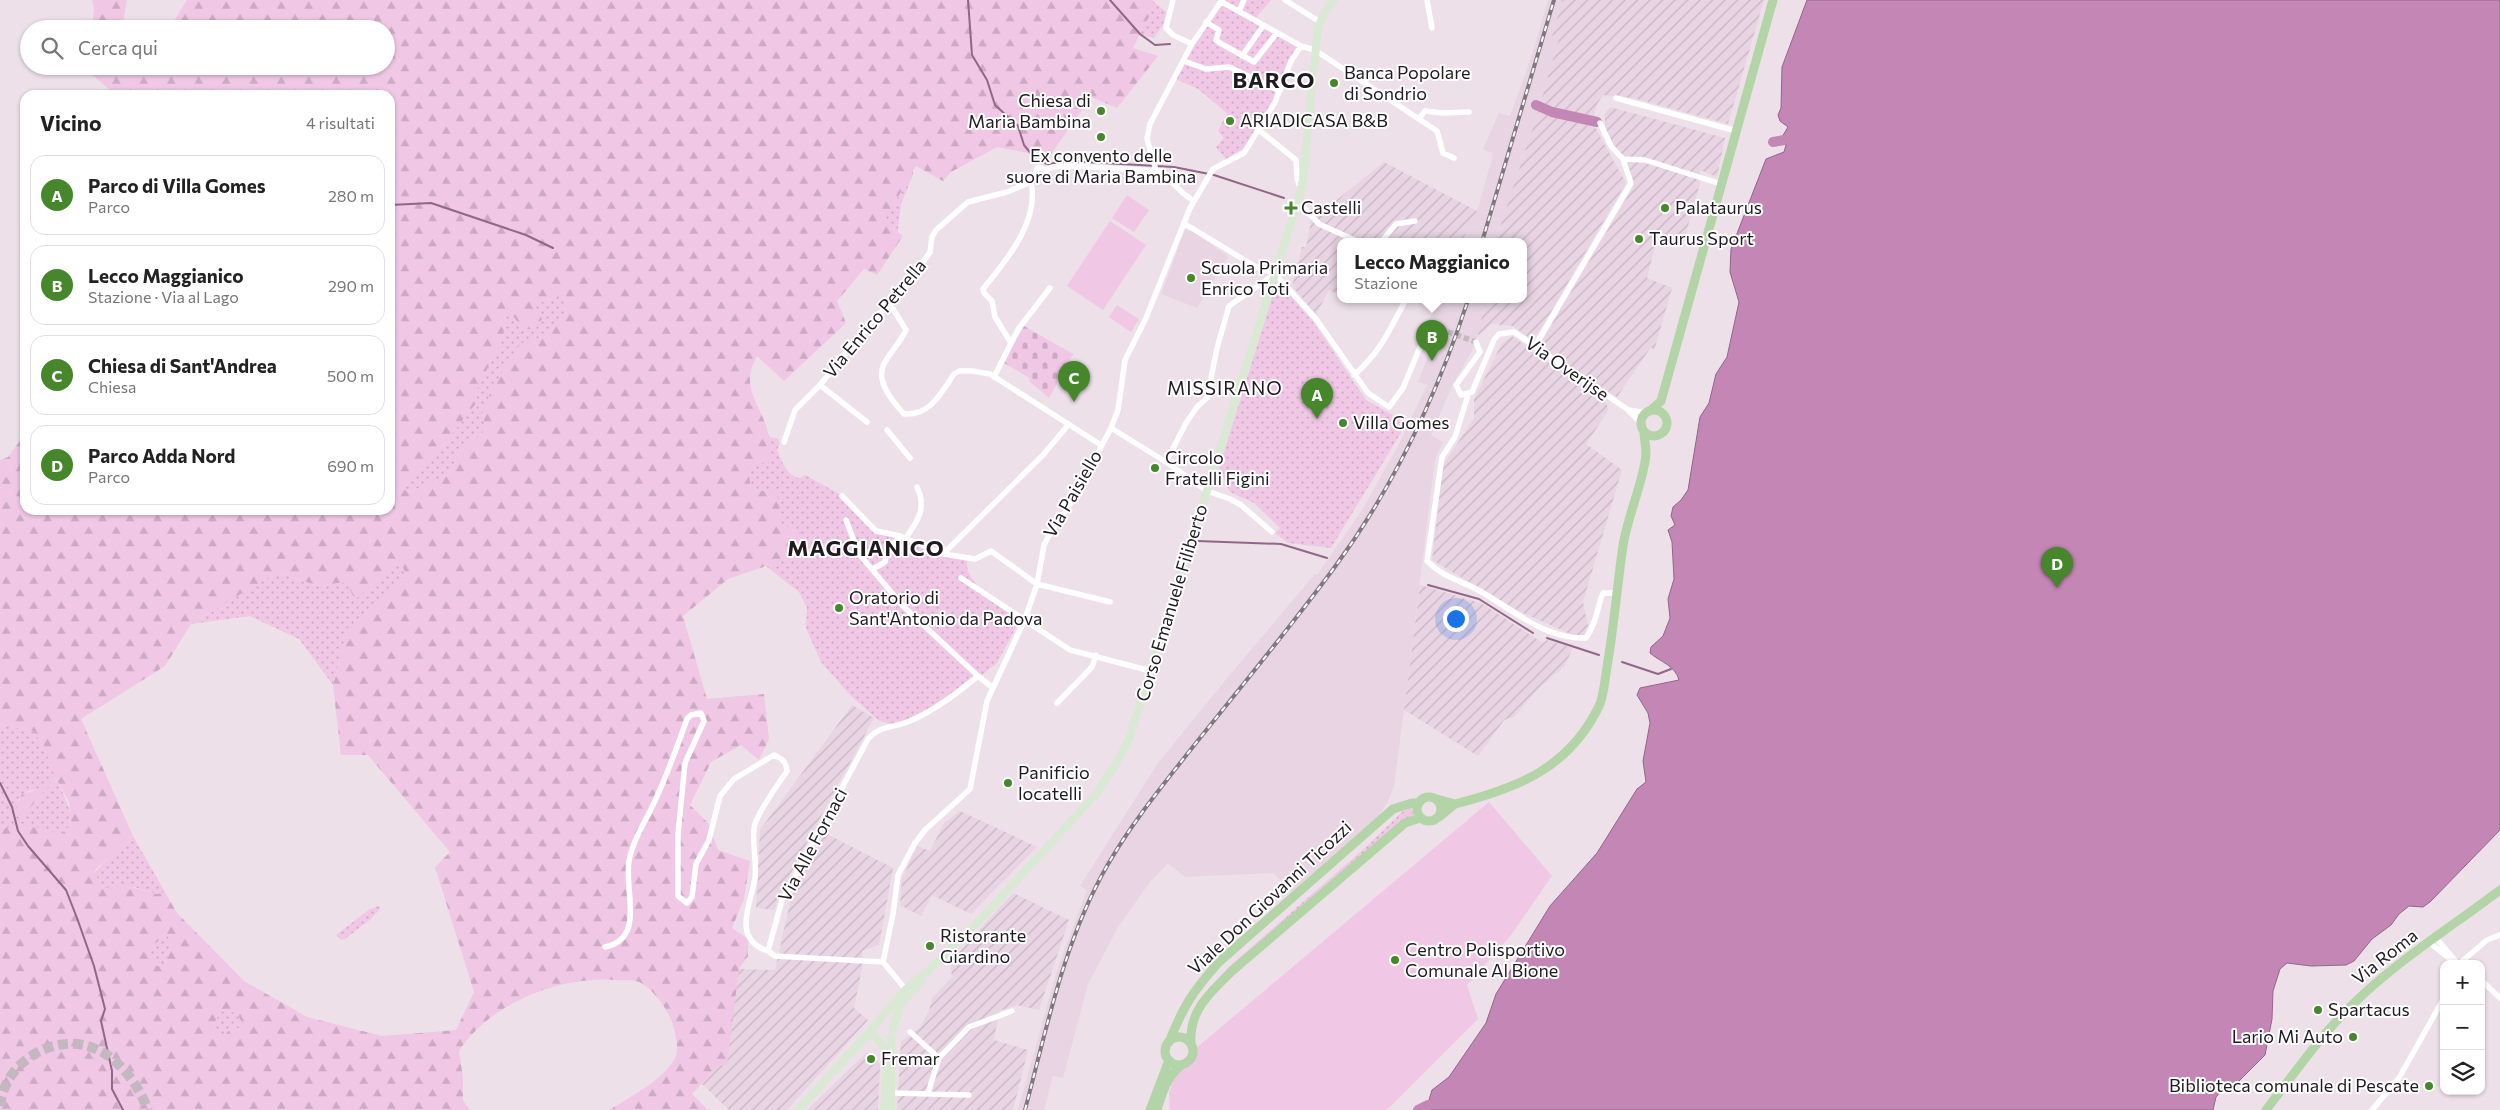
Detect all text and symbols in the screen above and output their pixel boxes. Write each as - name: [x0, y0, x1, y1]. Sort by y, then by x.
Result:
- search box: [20, 20, 395, 75]
- icon: search: [38, 34, 66, 62]
- text: Cerca qui: [78, 36, 158, 59]
- place label: Banca Popolare di Sondrio: [1344, 61, 1471, 104]
- district label: BARCO: [1233, 66, 1315, 93]
- marker: Banca Popolare di Sondrio: [1328, 77, 1340, 89]
- place label: Chiesa di Maria Bambina: [968, 89, 1091, 132]
- marker: Chiesa di Maria Bambina: [1095, 105, 1107, 117]
- place label: ARIADICASA B&B: [1240, 109, 1388, 131]
- text: Vicino: [40, 110, 101, 135]
- text: 4 risultati: [306, 113, 375, 132]
- marker: ARIADICASA B&B: [1224, 115, 1236, 127]
- marker: Ex convento delle suore di Maria Bambina: [1095, 131, 1107, 143]
- place label: Ex convento delle suore di Maria Bambina: [1006, 144, 1196, 187]
- text: Parco di Villa Gomes: [88, 174, 266, 197]
- text: A: [51, 186, 63, 205]
- text: 280 m: [328, 186, 374, 205]
- place label: Castelli: [1301, 196, 1361, 218]
- place label: Palataurus: [1675, 196, 1762, 218]
- text: Parco: [88, 197, 130, 216]
- marker: Castelli: [1285, 202, 1297, 214]
- marker: Palataurus: [1659, 202, 1671, 214]
- place label: Taurus Sport: [1649, 227, 1754, 249]
- marker: Taurus Sport: [1633, 233, 1645, 245]
- popup: [1337, 238, 1527, 303]
- text: Lecco Maggianico: [1354, 250, 1510, 273]
- street label: Via Enrico Petrella: [818, 254, 930, 382]
- place label: Scuola Primaria Enrico Toti: [1201, 256, 1328, 299]
- text: Lecco Maggianico: [88, 264, 244, 287]
- marker: Scuola Primaria Enrico Toti: [1185, 272, 1197, 284]
- text: Stazione: [1354, 273, 1418, 292]
- text: B: [52, 276, 62, 295]
- text: 290 m: [328, 276, 374, 295]
- text: Stazione · Via al Lago: [88, 287, 239, 306]
- pin: B: [1416, 320, 1448, 361]
- street label: Via Overijse: [1522, 331, 1614, 405]
- text: Chiesa di Sant'Andrea: [88, 354, 277, 377]
- pin: C: [1058, 361, 1090, 402]
- text: C: [52, 366, 62, 385]
- text: 500 m: [327, 366, 374, 385]
- district label: MISSIRANO: [1167, 376, 1283, 399]
- text: Chiesa: [88, 377, 136, 396]
- pin: A: [1301, 378, 1333, 419]
- place label: Villa Gomes: [1353, 411, 1449, 433]
- marker: Villa Gomes: [1337, 417, 1349, 429]
- text: Parco Adda Nord: [88, 444, 235, 467]
- street label: Via Paisiello: [1038, 446, 1106, 541]
- place label: Circolo Fratelli Figini: [1165, 446, 1270, 489]
- text: D: [51, 456, 63, 475]
- text: 690 m: [327, 456, 374, 475]
- marker: Circolo Fratelli Figini: [1149, 462, 1161, 474]
- text: Parco: [88, 467, 130, 486]
- street label: Corso Emanuele Filiberto: [1131, 501, 1212, 704]
- district label: MAGGIANICO: [787, 534, 945, 561]
- pin: D: [2041, 547, 2073, 588]
- place label: Oratorio di Sant'Antonio da Padova: [849, 586, 1042, 629]
- marker: Oratorio di Sant'Antonio da Padova: [833, 602, 845, 614]
- your location: [1443, 606, 1469, 632]
- place label: Panificio locatelli: [1018, 761, 1090, 804]
- marker: Panificio locatelli: [1002, 777, 1014, 789]
- street label: Via Alle Fornaci: [773, 784, 851, 905]
- street label: Viale Don Giovanni Ticozzi: [1183, 816, 1356, 979]
- place label: Ristorante Giardino: [940, 924, 1026, 967]
- street label: Via Roma: [2347, 924, 2422, 989]
- place label: Centro Polisportivo Comunale Al Bione: [1405, 938, 1565, 981]
- marker: Ristorante Giardino: [924, 940, 936, 952]
- marker: Centro Polisportivo Comunale Al Bione: [1389, 954, 1401, 966]
- map controls: [2440, 960, 2485, 1095]
- button: +: [2440, 960, 2485, 1005]
- place label: Spartacus: [2328, 998, 2410, 1020]
- marker: Spartacus: [2312, 1004, 2324, 1016]
- button: −: [2440, 1005, 2485, 1050]
- place label: Lario Mi Auto: [2232, 1025, 2343, 1047]
- marker: Lario Mi Auto: [2347, 1031, 2359, 1043]
- place label: Fremar: [881, 1047, 940, 1069]
- button: layers: [2440, 1050, 2485, 1095]
- marker: Fremar: [865, 1053, 877, 1065]
- place label: Biblioteca comunale di Pescate: [2169, 1074, 2419, 1096]
- marker: Biblioteca comunale di Pescate: [2423, 1080, 2435, 1092]

